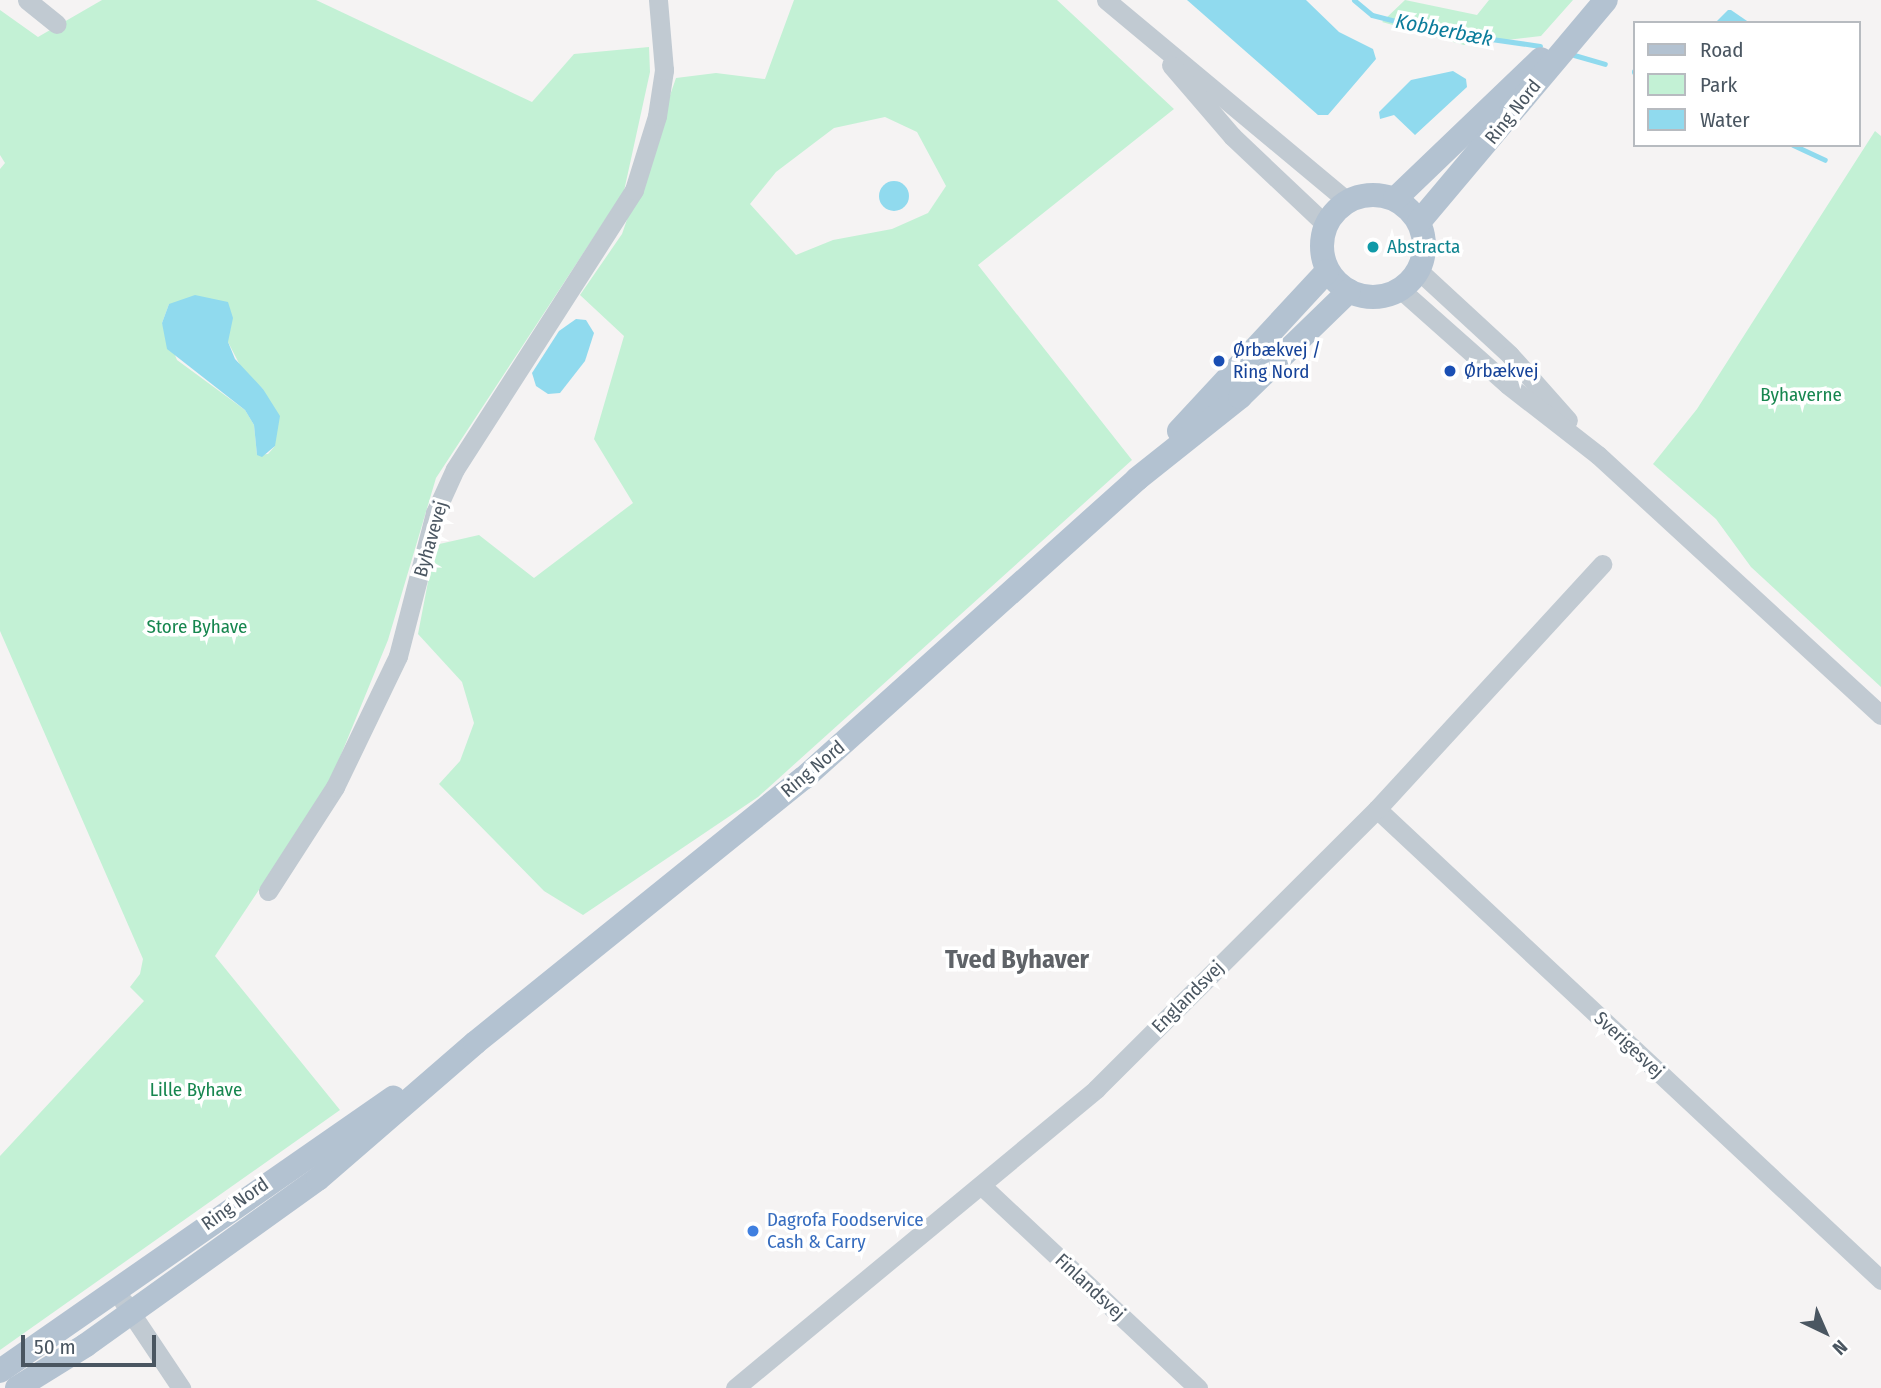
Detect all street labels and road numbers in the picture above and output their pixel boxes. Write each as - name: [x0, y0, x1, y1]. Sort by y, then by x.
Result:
- street label: Ring Nord: [1480, 75, 1546, 149]
- street label: Byhavevej: [409, 498, 453, 580]
- street label: Ring Nord: [776, 736, 850, 802]
- street label: Englandsvej: [1147, 956, 1229, 1038]
- street label: Sverigesvej: [1589, 1007, 1669, 1083]
- street label: Ring Nord: [197, 1173, 273, 1235]
- street label: Finlandsvej: [1050, 1249, 1130, 1325]

